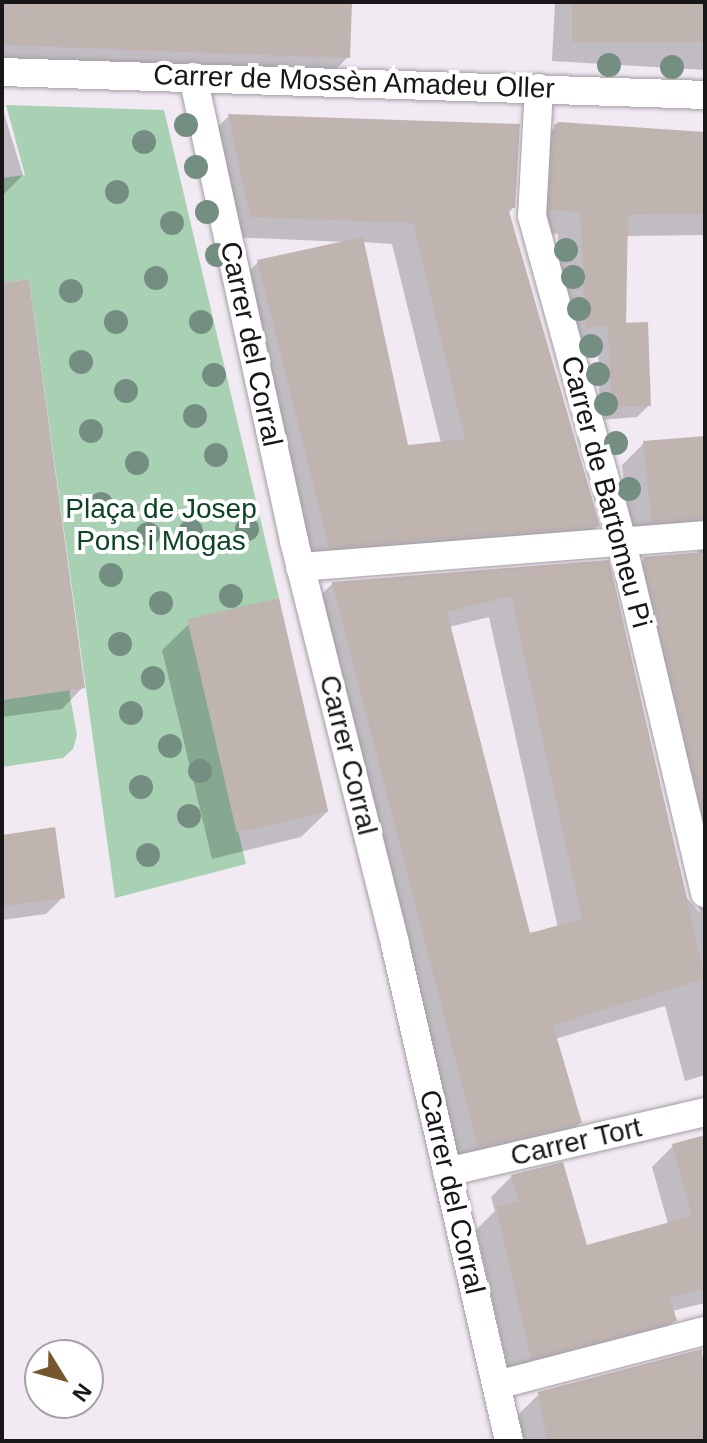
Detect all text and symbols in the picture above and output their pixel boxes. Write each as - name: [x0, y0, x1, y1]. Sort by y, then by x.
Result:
- street label: Carrer de Mossèn Amadeu Oller: [152, 58, 556, 106]
- street label: Carrer del Corral: [213, 239, 289, 449]
- street label: Carrer de Bartomeu Pi: [554, 352, 658, 632]
- park label: Plaça de Josep Pons i Mogas: [65, 492, 257, 558]
- street label: Carrer Corral: [312, 672, 384, 838]
- street label: Carrer del Corral: [412, 1087, 492, 1297]
- street label: Carrer Tort: [507, 1111, 645, 1173]
- north arrow: [24, 1339, 104, 1419]
- text: N: [67, 1379, 97, 1406]

